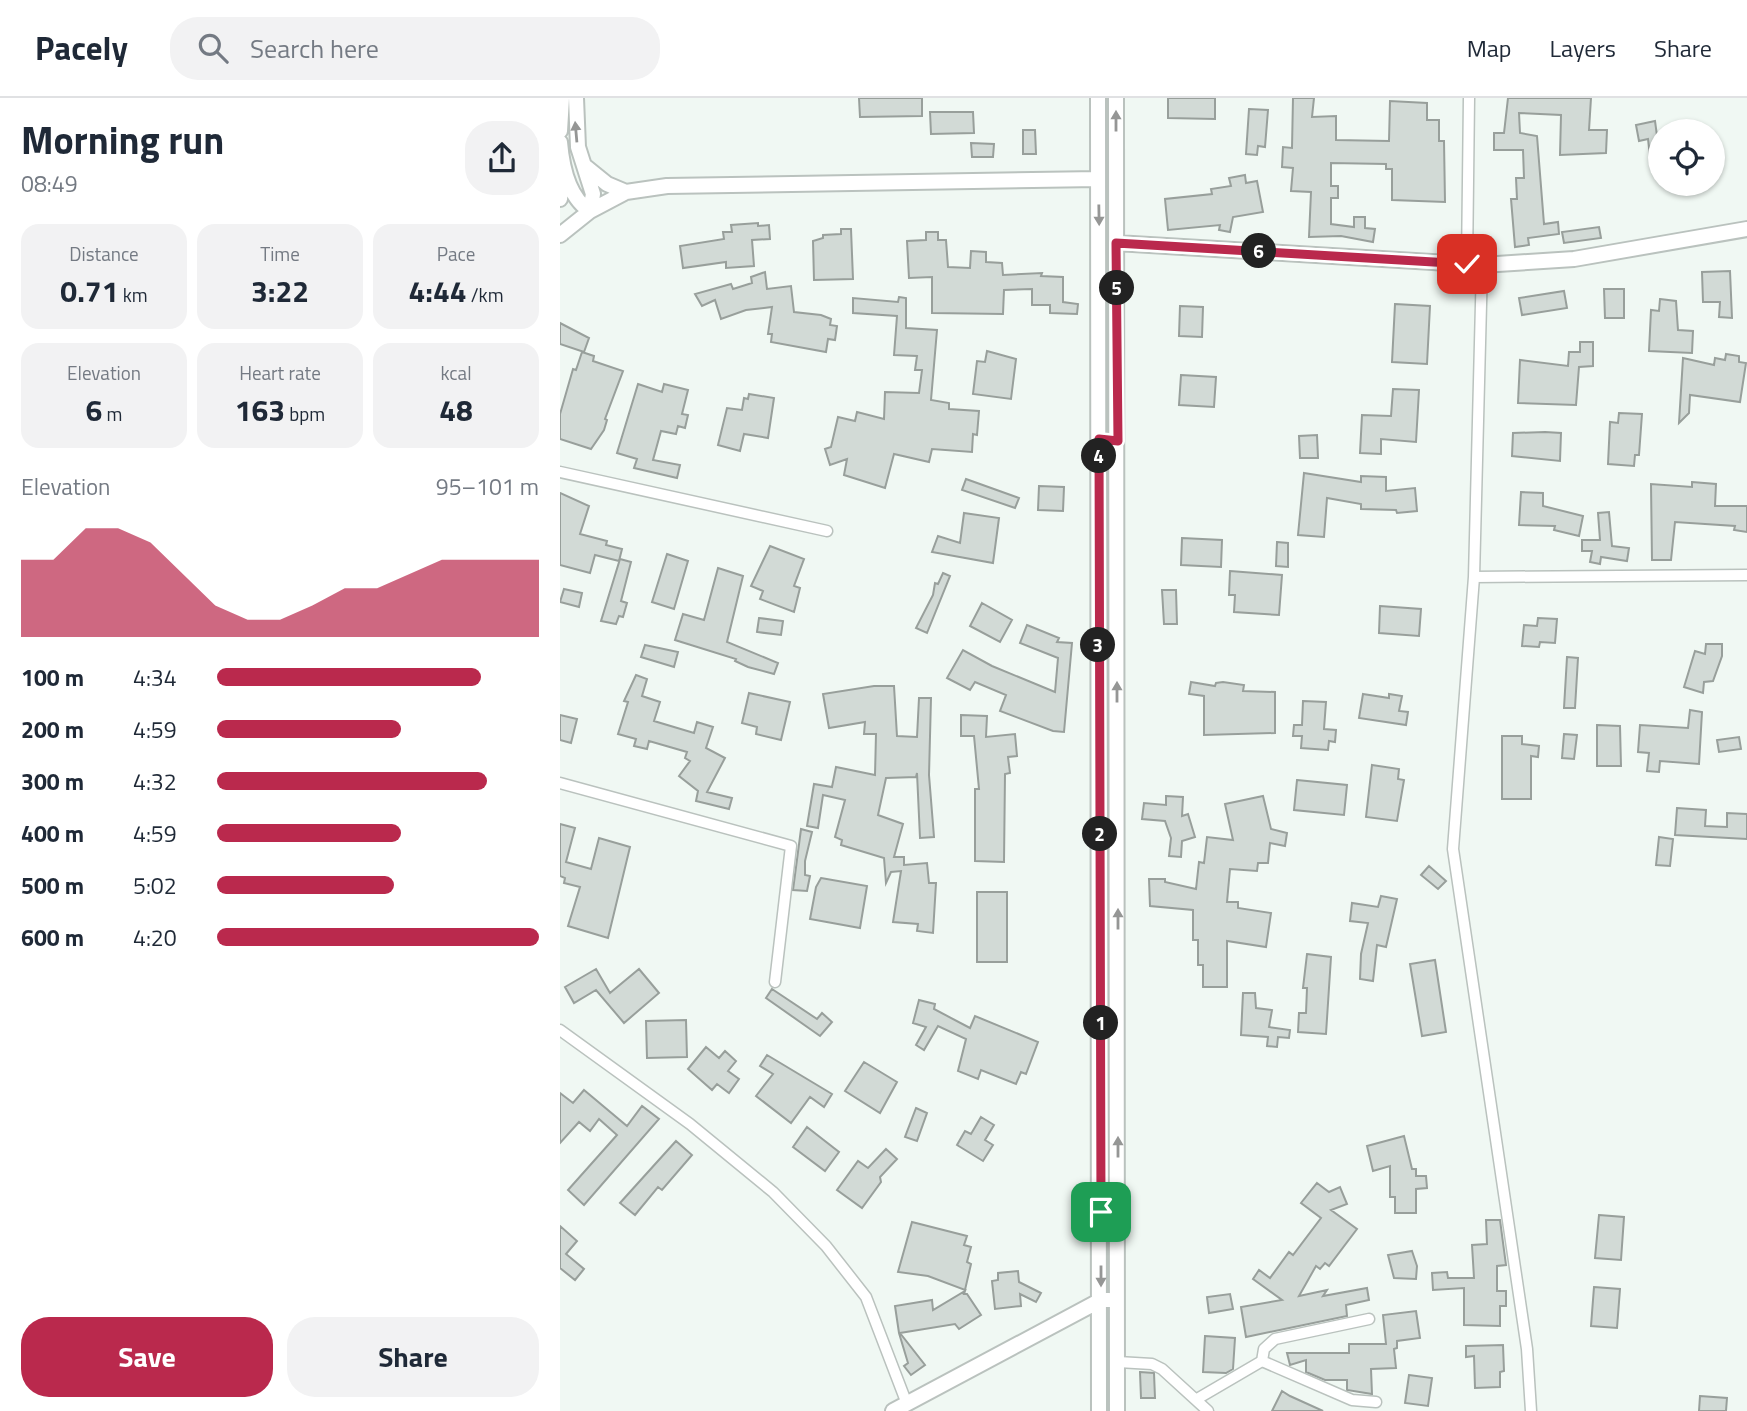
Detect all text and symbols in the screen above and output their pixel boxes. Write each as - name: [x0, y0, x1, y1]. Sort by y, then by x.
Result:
- search box: [170, 17, 660, 80]
- text: Pacely: [35, 23, 128, 73]
- icon: search: [194, 29, 232, 67]
- text: Search here: [250, 29, 379, 68]
- text: Map: [1467, 30, 1512, 66]
- text: Layers: [1550, 30, 1616, 66]
- text: Share: [1654, 30, 1712, 66]
- one-way arrow: [1110, 110, 1122, 132]
- text: Morning run: [21, 111, 224, 169]
- map controls: [1648, 119, 1725, 196]
- button: locate: [1648, 119, 1725, 196]
- button: share: [465, 121, 539, 195]
- one-way arrow: [571, 121, 582, 143]
- text: 08:49: [21, 166, 78, 201]
- one-way arrow: [1093, 204, 1105, 226]
- pin: 6: [1242, 234, 1276, 268]
- pin: [1437, 234, 1497, 294]
- text: 6: [1253, 236, 1264, 265]
- text: Distance: [69, 239, 139, 268]
- text: Time: [260, 239, 300, 268]
- text: Pace: [437, 239, 475, 268]
- icon: check: [1448, 245, 1486, 283]
- text: 0.71: [60, 268, 118, 314]
- text: 3:22: [251, 268, 309, 314]
- text: 4:44: [408, 268, 467, 314]
- pin: 5: [1100, 270, 1134, 306]
- text: 5: [1111, 273, 1122, 302]
- text: km: [118, 280, 148, 309]
- text: /km: [467, 280, 504, 309]
- text: Elevation: [67, 358, 141, 387]
- text: Heart rate: [239, 358, 321, 387]
- text: kcal: [440, 358, 472, 387]
- text: 6: [86, 387, 102, 433]
- text: 163: [235, 387, 285, 433]
- text: 48: [439, 387, 473, 433]
- text: m: [102, 399, 122, 428]
- text: bpm: [285, 399, 325, 428]
- pin: 4: [1082, 438, 1116, 474]
- text: 4: [1093, 441, 1104, 470]
- text: Elevation: [21, 469, 110, 504]
- text: 95–101 m: [436, 469, 539, 504]
- pin: 3: [1080, 628, 1116, 662]
- text: 3: [1092, 630, 1103, 659]
- text: 100 m: [21, 660, 84, 695]
- text: 4:34: [133, 660, 177, 695]
- one-way arrow: [1111, 681, 1123, 703]
- text: 200 m: [21, 712, 84, 747]
- text: 4:59: [133, 712, 177, 747]
- text: 300 m: [21, 764, 84, 799]
- text: 4:32: [133, 764, 177, 799]
- text: 400 m: [21, 816, 84, 851]
- text: 4:59: [133, 816, 177, 851]
- pin: 2: [1082, 816, 1118, 852]
- text: 2: [1094, 819, 1105, 848]
- text: 500 m: [21, 868, 84, 903]
- text: 5:02: [133, 868, 177, 903]
- one-way arrow: [1112, 908, 1124, 930]
- text: 600 m: [21, 920, 84, 955]
- text: 4:20: [133, 920, 177, 955]
- pin: 1: [1084, 1006, 1118, 1040]
- text: 1: [1095, 1008, 1106, 1037]
- one-way arrow: [1112, 1136, 1124, 1158]
- pin: [1071, 1182, 1131, 1242]
- icon: arrive: [1082, 1193, 1120, 1231]
- one-way arrow: [1095, 1265, 1107, 1287]
- button: Save: [21, 1317, 273, 1397]
- button: Share: [287, 1317, 539, 1397]

